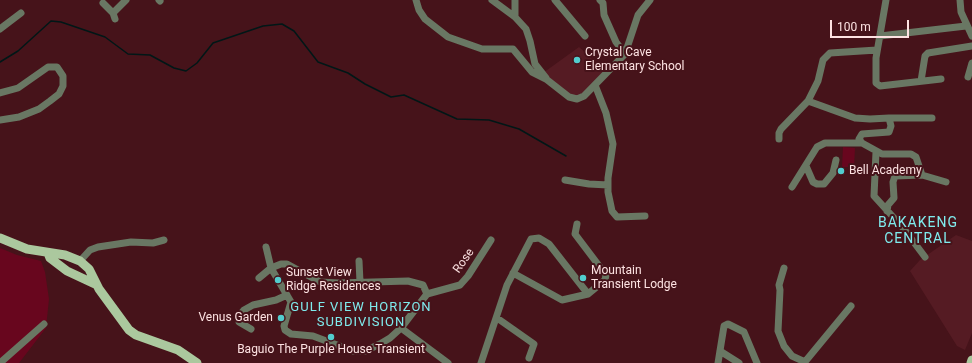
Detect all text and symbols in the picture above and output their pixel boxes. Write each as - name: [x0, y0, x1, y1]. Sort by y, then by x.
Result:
- scale bar: [832, 12, 911, 38]
- text: 100 m: [837, 20, 871, 34]
- place label: Crystal Cave Elementary School: [585, 46, 685, 74]
- marker: Crystal Cave Elementary School: [572, 55, 582, 65]
- place label: Bell Academy: [849, 164, 922, 178]
- marker: Bell Academy: [836, 166, 846, 176]
- district label: BAKAKENG CENTRAL: [878, 215, 958, 248]
- street label: Rose: [450, 246, 478, 276]
- place label: Mountain Transient Lodge: [591, 264, 677, 292]
- place label: Sunset View Ridge Residences: [286, 266, 381, 294]
- marker: Mountain Transient Lodge: [578, 273, 588, 283]
- marker: Sunset View Ridge Residences: [273, 275, 283, 285]
- district label: GULF VIEW HORIZON SUBDIVISION: [290, 300, 432, 331]
- place label: Venus Garden: [198, 311, 273, 325]
- marker: Venus Garden: [276, 313, 286, 323]
- marker: Baguio The Purple House Transient: [326, 332, 336, 342]
- place label: Baguio The Purple House Transient: [237, 343, 425, 357]

